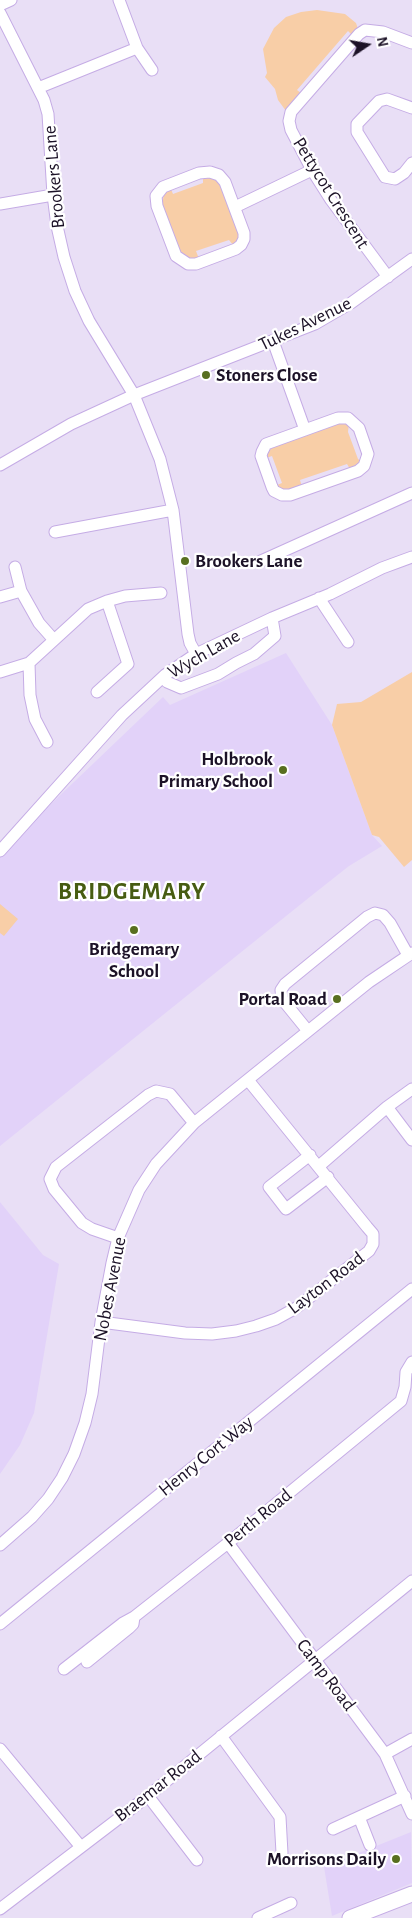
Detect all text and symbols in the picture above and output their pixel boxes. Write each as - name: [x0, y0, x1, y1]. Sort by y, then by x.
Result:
- north arrow: [342, 20, 392, 70]
- text: N: [374, 36, 390, 48]
- street label: Brookers Lane: [38, 125, 70, 229]
- street label: Pettycot Crescent: [288, 133, 374, 253]
- street label: Tukes Avenue: [255, 292, 355, 356]
- place label: Stoners Close: [216, 364, 317, 386]
- marker: Stoners Close: [200, 369, 212, 381]
- place label: Brookers Lane: [195, 550, 302, 572]
- marker: Brookers Lane: [179, 555, 191, 567]
- street label: Wych Lane: [164, 624, 244, 684]
- place label: Holbrook Primary School: [158, 748, 273, 792]
- marker: Holbrook Primary School: [277, 764, 289, 776]
- district label: BRIDGEMARY: [57, 878, 207, 906]
- marker: Bridgemary School: [128, 924, 140, 936]
- place label: Bridgemary School: [89, 938, 179, 982]
- place label: Portal Road: [239, 988, 327, 1010]
- marker: Portal Road: [331, 993, 343, 1005]
- street label: Nobes Avenue: [89, 1235, 131, 1343]
- street label: Layton Road: [283, 1247, 369, 1319]
- street label: Henry Cort Way: [154, 1411, 258, 1501]
- street label: Perth Road: [219, 1484, 297, 1552]
- street label: Camp Road: [292, 1634, 360, 1716]
- street label: Braemar Road: [110, 1745, 206, 1827]
- place label: Morrisons Daily: [267, 1848, 386, 1870]
- marker: Morrisons Daily: [390, 1853, 402, 1865]

